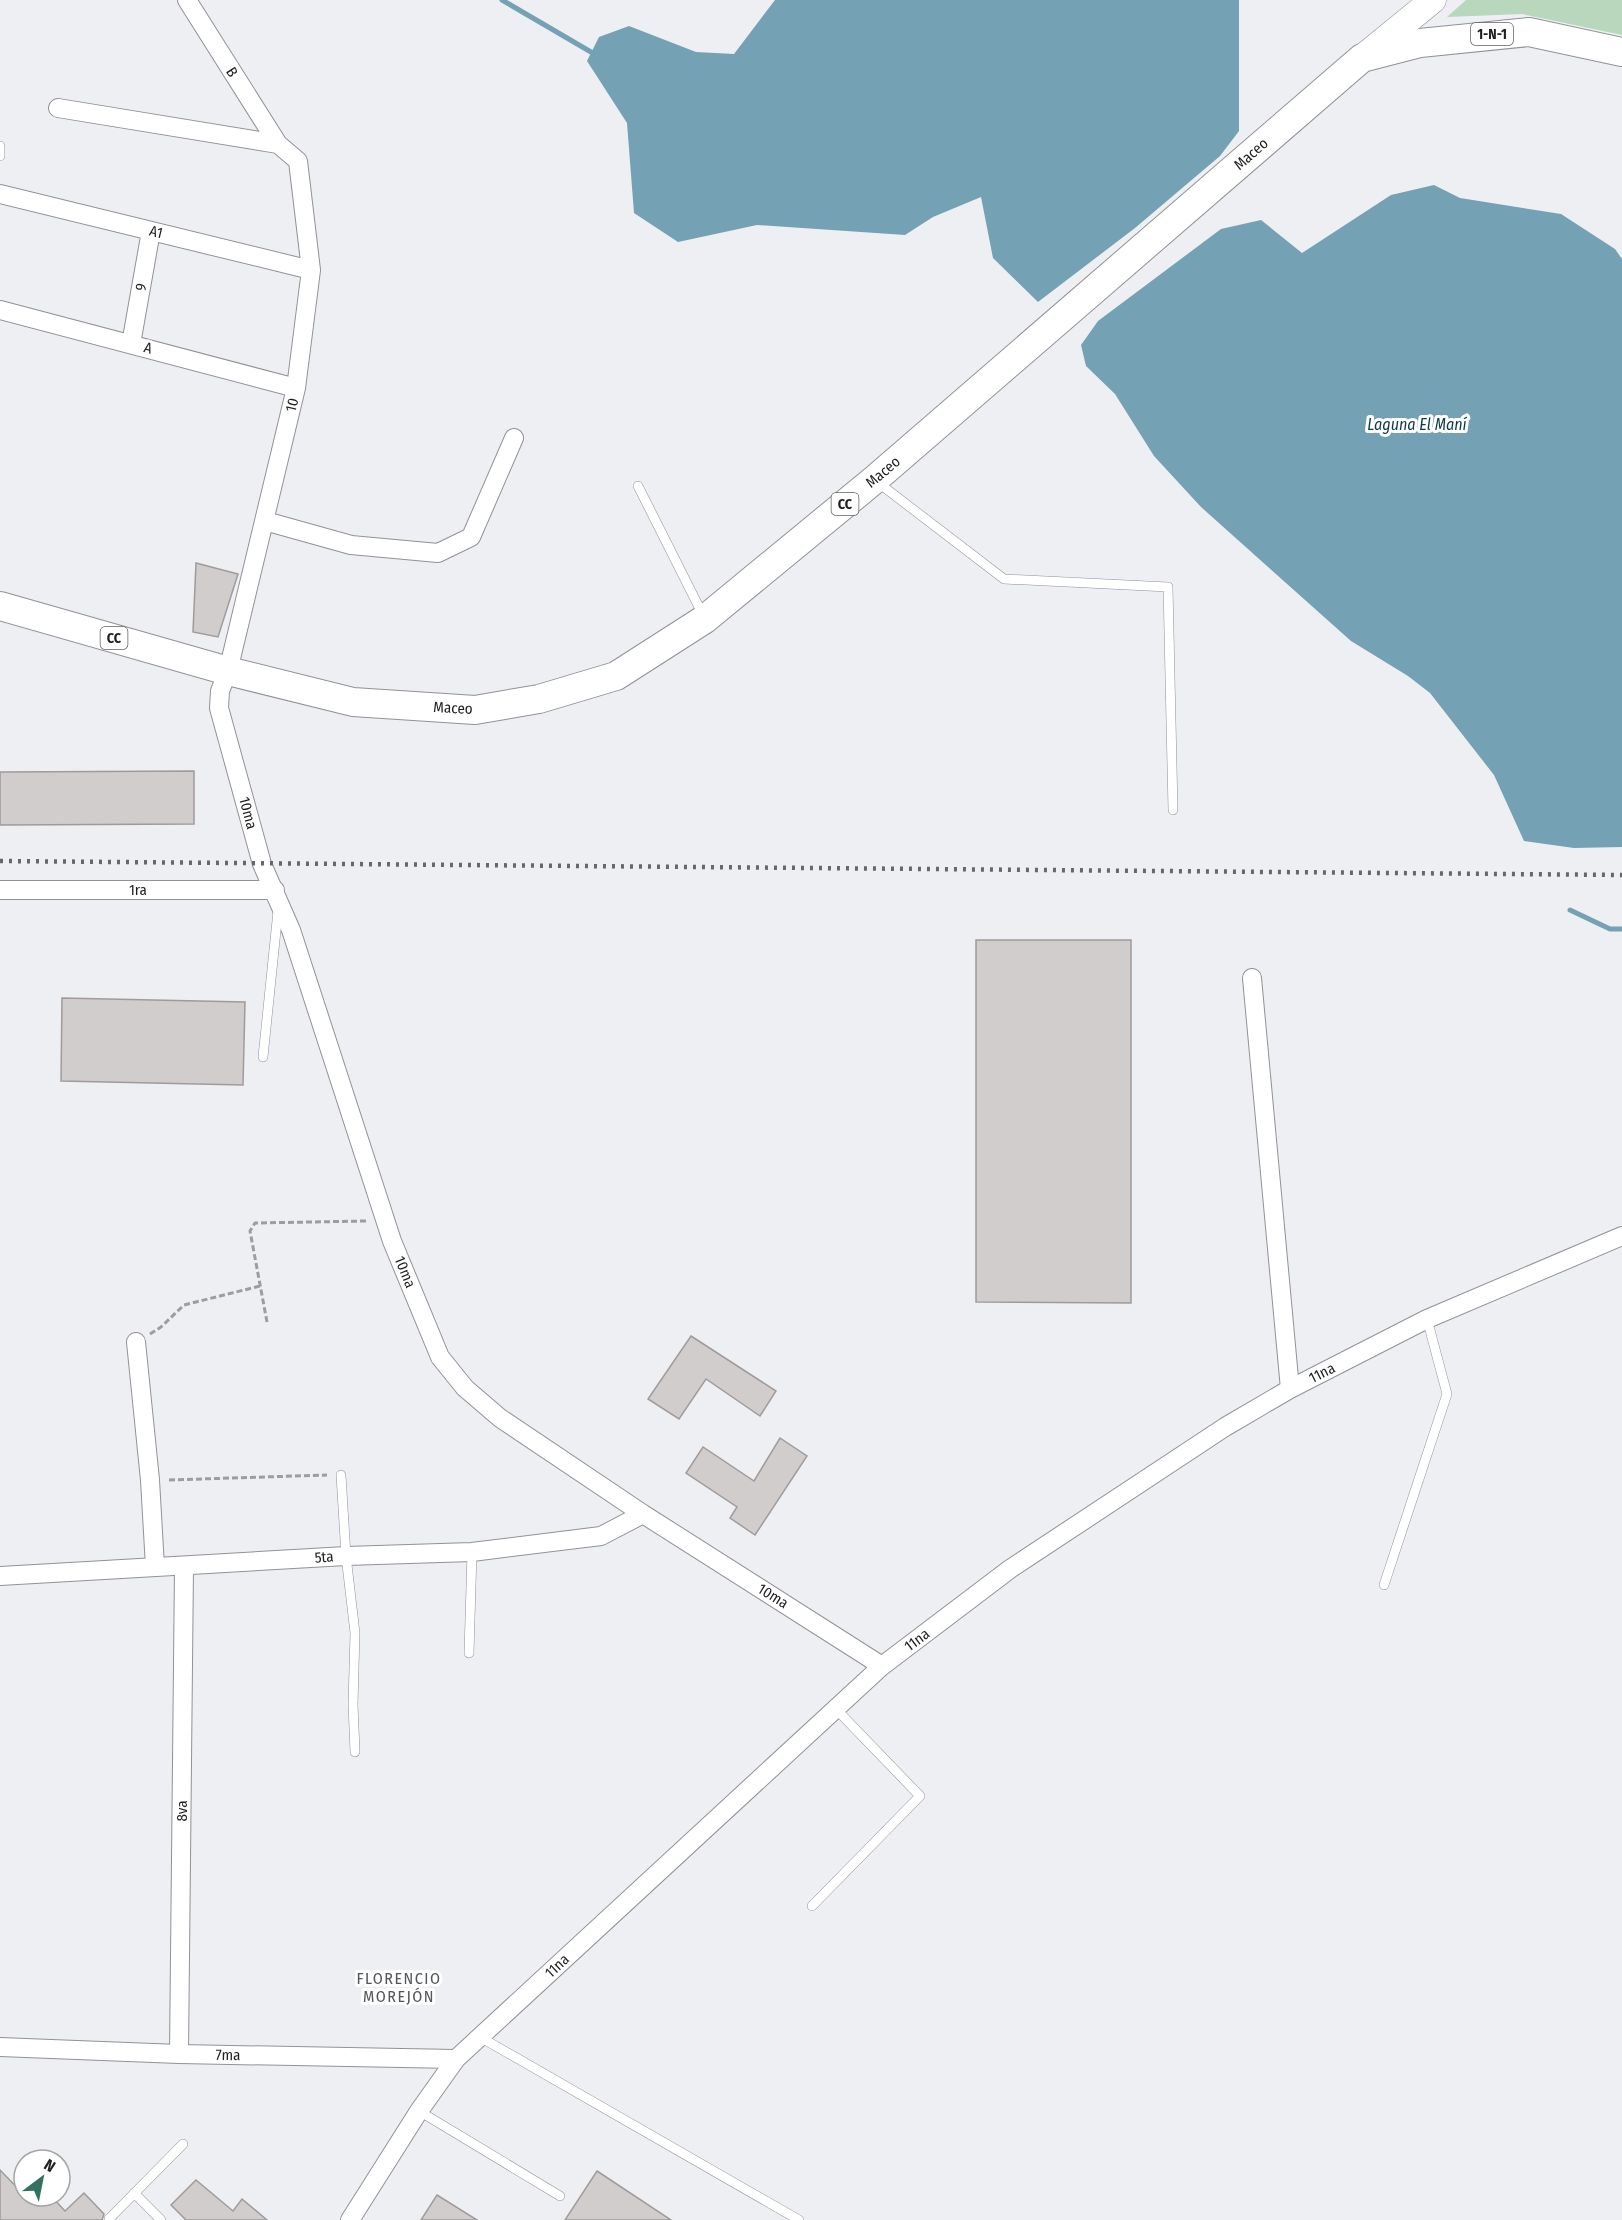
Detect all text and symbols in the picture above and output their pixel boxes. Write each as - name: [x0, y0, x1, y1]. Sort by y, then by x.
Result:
- road number: 1-N-1: [1471, 23, 1513, 45]
- street label: B: [222, 64, 242, 80]
- street label: Maceo: [1230, 134, 1272, 174]
- street label: A1: [148, 222, 164, 242]
- street label: 9: [132, 282, 150, 292]
- street label: A: [142, 338, 154, 358]
- street label: 10: [282, 396, 302, 414]
- water label: Laguna El Maní: [1367, 415, 1468, 434]
- street label: Maceo: [862, 452, 904, 492]
- road number: CC: [832, 493, 858, 515]
- road number: CC: [100, 627, 128, 649]
- street label: Maceo: [433, 698, 473, 718]
- street label: 10ma: [235, 795, 261, 831]
- street label: 1ra: [129, 881, 147, 899]
- street label: 10ma: [391, 1254, 419, 1290]
- street label: 11na: [1306, 1359, 1338, 1387]
- street label: 5ta: [314, 1547, 334, 1567]
- street label: 10ma: [754, 1580, 792, 1612]
- street label: 11na: [901, 1625, 933, 1655]
- street label: 8va: [173, 1800, 191, 1822]
- street label: 11na: [541, 1950, 573, 1982]
- district label: FLORENCIO MOREJÓN: [356, 1969, 442, 2006]
- street label: 7ma: [215, 2046, 241, 2064]
- north arrow: [12, 2148, 72, 2208]
- text: N: [41, 2155, 59, 2176]

